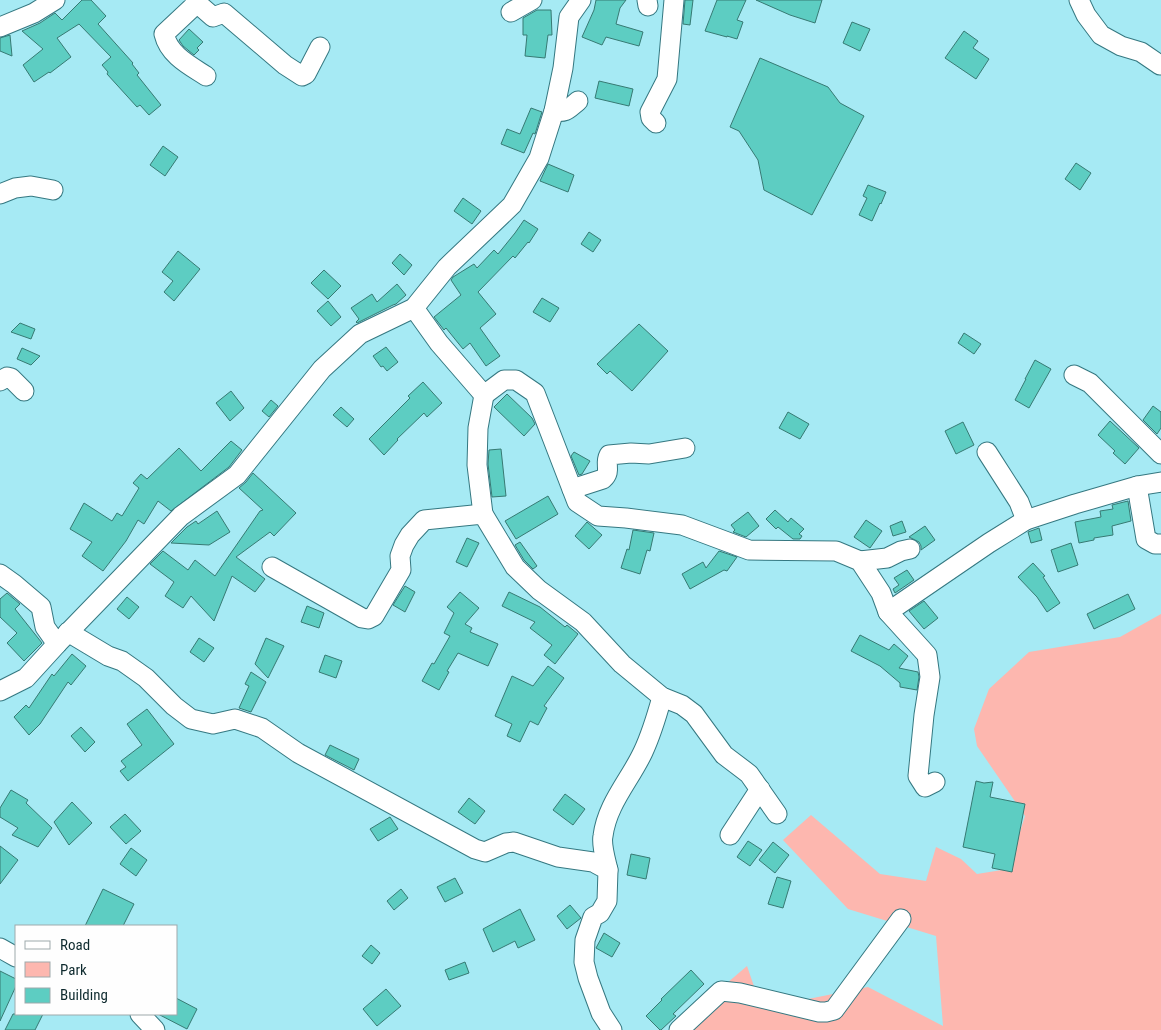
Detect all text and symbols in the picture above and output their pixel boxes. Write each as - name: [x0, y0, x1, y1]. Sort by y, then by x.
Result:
- legend: [15, 925, 178, 1015]
- text: Road: [60, 936, 90, 954]
- text: Park: [60, 961, 87, 979]
- text: Building: [60, 986, 108, 1004]

